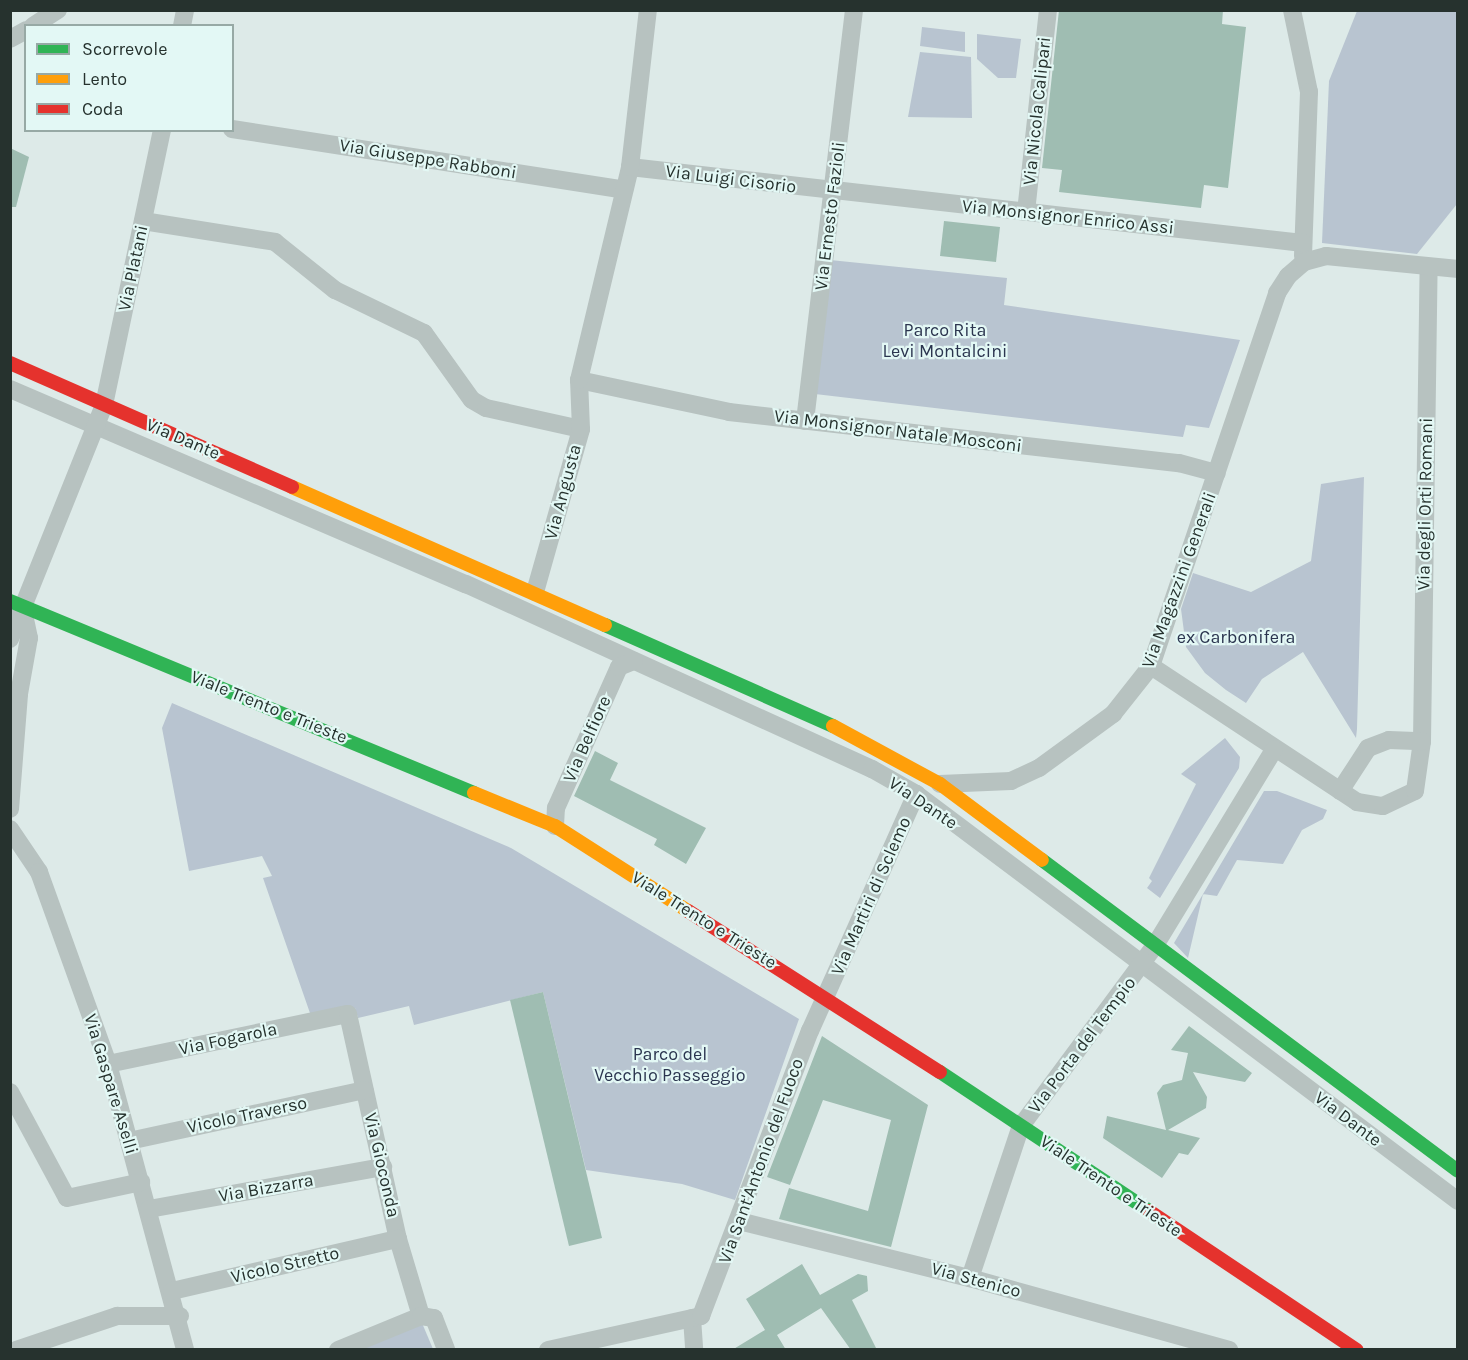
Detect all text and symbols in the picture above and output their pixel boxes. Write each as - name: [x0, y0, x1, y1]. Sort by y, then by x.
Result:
- legend: [24, 24, 234, 132]
- street label: Via Nicola Calipari: [1018, 36, 1056, 186]
- text: Scorrevole: [82, 38, 167, 60]
- text: Lento: [82, 68, 127, 90]
- text: Coda: [82, 98, 123, 120]
- street label: Via Giuseppe Rabboni: [338, 134, 518, 184]
- street label: Via Ernesto Fazioli: [810, 140, 850, 292]
- street label: Via Luigi Cisorio: [664, 160, 798, 198]
- street label: Via Monsignor Enrico Assi: [961, 195, 1175, 239]
- street label: Via Platani: [113, 223, 153, 313]
- park label: Parco Rita Levi Montalcini: [883, 320, 1007, 362]
- street label: Via Monsignor Natale Mosconi: [773, 405, 1023, 457]
- street label: Via Dante: [143, 414, 223, 464]
- street label: Via degli Orti Romani: [1413, 417, 1437, 591]
- street label: Via Angusta: [540, 442, 586, 542]
- street label: Via Magazzini Generali: [1137, 489, 1221, 671]
- park label: ex Carbonifera: [1177, 626, 1295, 648]
- street label: Viale Trento e Trieste: [188, 666, 350, 748]
- street label: Via Belfiore: [558, 692, 616, 786]
- street label: Via Dante: [884, 772, 962, 834]
- street label: Via Martiri di Sclemo: [826, 813, 916, 979]
- street label: Viale Trento e Trieste: [627, 867, 781, 973]
- street label: Via Porta del Tempio: [1024, 972, 1140, 1118]
- street label: Via Gaspare Aselli: [79, 1011, 143, 1157]
- street label: Via Fogarola: [177, 1018, 279, 1060]
- park label: Parco del Vecchio Passeggio: [594, 1044, 746, 1086]
- street label: Via Sant'Antonio del Fuoco: [714, 1055, 808, 1267]
- street label: Via Dante: [1310, 1087, 1386, 1151]
- street label: Vicolo Traverso: [185, 1092, 309, 1138]
- street label: Via Gioconda: [359, 1110, 405, 1220]
- street label: Viale Trento e Trieste: [1036, 1130, 1186, 1242]
- street label: Via Bizzarra: [217, 1169, 315, 1207]
- street label: Vicolo Stretto: [229, 1242, 341, 1288]
- street label: Via Stenico: [929, 1258, 1023, 1302]

